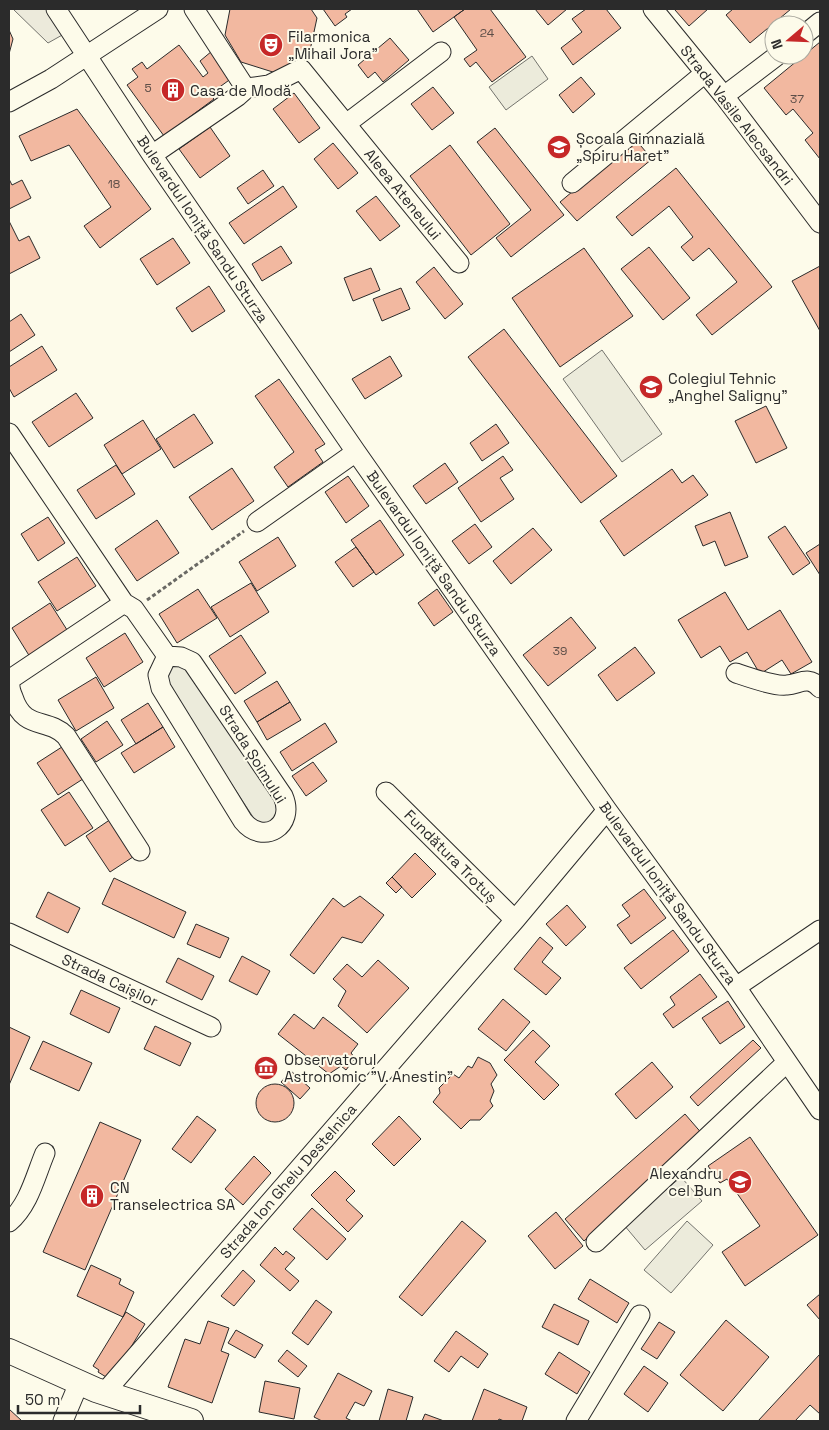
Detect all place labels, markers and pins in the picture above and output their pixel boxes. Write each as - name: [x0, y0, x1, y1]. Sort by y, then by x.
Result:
- place label: Filarmonica „Mihail Jora”: [288, 27, 378, 63]
- theatre icon: Filarmonica „Mihail Jora”: [258, 32, 284, 58]
- building icon: Casa de Modă: [160, 77, 186, 103]
- place label: Casa de Modă: [190, 81, 292, 100]
- place label: Școala Gimnazială „Spiru Haret”: [576, 129, 705, 165]
- school or university icon: Școala Gimnazială „Spiru Haret”: [546, 134, 572, 160]
- place label: Colegiul Tehnic „Anghel Saligny”: [668, 369, 788, 405]
- school or university icon: Colegiul Tehnic „Anghel Saligny”: [638, 374, 664, 400]
- place label: Observatorul Astronomic "V. Anestin": [284, 1050, 453, 1086]
- museum icon: Observatorul Astronomic "V. Anestin": [253, 1055, 279, 1081]
- place label: Alexandru cel Bun: [649, 1164, 722, 1200]
- school or university icon: Alexandru cel Bun: [727, 1169, 753, 1195]
- place label: CN Transelectrica SA: [110, 1178, 236, 1214]
- building icon: CN Transelectrica SA: [79, 1183, 105, 1209]

